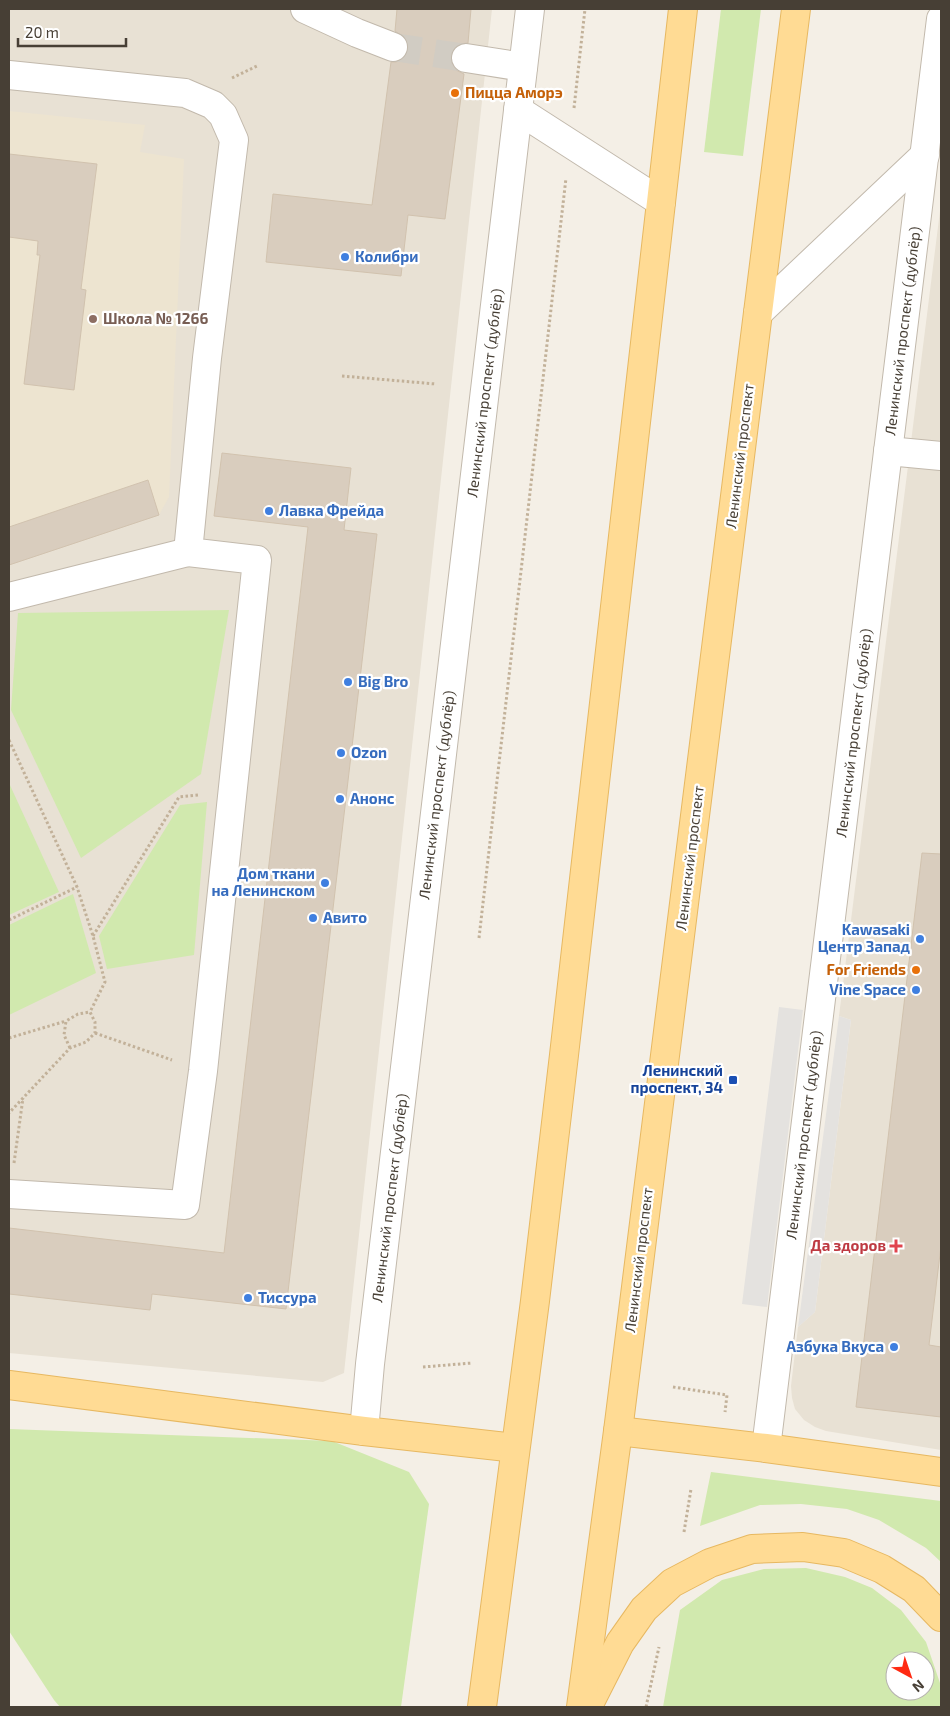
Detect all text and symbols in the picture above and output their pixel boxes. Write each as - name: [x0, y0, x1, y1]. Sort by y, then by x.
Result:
- scale bar: [18, 15, 125, 47]
- text: 20 m: [25, 23, 59, 41]
- place label: Пицца Аморэ: [465, 83, 563, 101]
- marker: Пицца Аморэ: [449, 87, 461, 99]
- street label: Ленинский проспект (дублёр): [880, 225, 925, 437]
- place label: Колибри: [355, 247, 418, 265]
- marker: Колибри: [339, 251, 351, 263]
- street label: Ленинский проспект (дублёр): [462, 287, 507, 499]
- place label: Школа № 1266: [103, 309, 208, 327]
- marker: Школа № 1266: [87, 313, 99, 325]
- street label: Ленинский проспект: [721, 382, 757, 529]
- place label: Лавка Фрейда: [279, 501, 384, 519]
- marker: Лавка Фрейда: [263, 505, 275, 517]
- street label: Ленинский проспект (дублёр): [831, 627, 876, 839]
- place label: Big Bro: [358, 672, 409, 690]
- marker: Big Bro: [342, 676, 354, 688]
- street label: Ленинский проспект (дублёр): [414, 689, 459, 901]
- place label: Ozon: [351, 743, 387, 761]
- marker: Ozon: [335, 747, 347, 759]
- street label: Ленинский проспект: [671, 784, 707, 931]
- place label: Анонс: [350, 789, 395, 807]
- marker: Анонс: [334, 793, 346, 805]
- place label: Дом ткани на Ленинском: [211, 864, 315, 899]
- marker: Дом ткани на Ленинском: [319, 877, 331, 889]
- place label: Авито: [323, 908, 367, 926]
- marker: Авито: [307, 912, 319, 924]
- place label: Kawasaki Центр Запад: [818, 920, 911, 955]
- marker: Kawasaki Центр Запад: [914, 933, 926, 945]
- place label: For Friends: [827, 960, 906, 978]
- marker: For Friends: [910, 964, 922, 976]
- place label: Vine Space: [829, 980, 906, 998]
- marker: Vine Space: [910, 984, 922, 996]
- street label: Ленинский проспект (дублёр): [781, 1029, 826, 1241]
- place label: Ленинский проспект, 34: [631, 1061, 723, 1096]
- marker: Ленинский проспект, 34: [727, 1074, 739, 1086]
- street label: Ленинский проспект (дублёр): [367, 1092, 412, 1304]
- street label: Ленинский проспект: [620, 1186, 656, 1333]
- place label: Да здоров: [811, 1236, 886, 1254]
- marker: Да здоров: [890, 1240, 902, 1252]
- place label: Тиссура: [258, 1288, 317, 1306]
- marker: Тиссура: [242, 1292, 254, 1304]
- place label: Азбука Вкуса: [786, 1337, 884, 1355]
- marker: Азбука Вкуса: [888, 1341, 900, 1353]
- north arrow: [885, 1651, 935, 1701]
- text: N: [909, 1677, 928, 1696]

